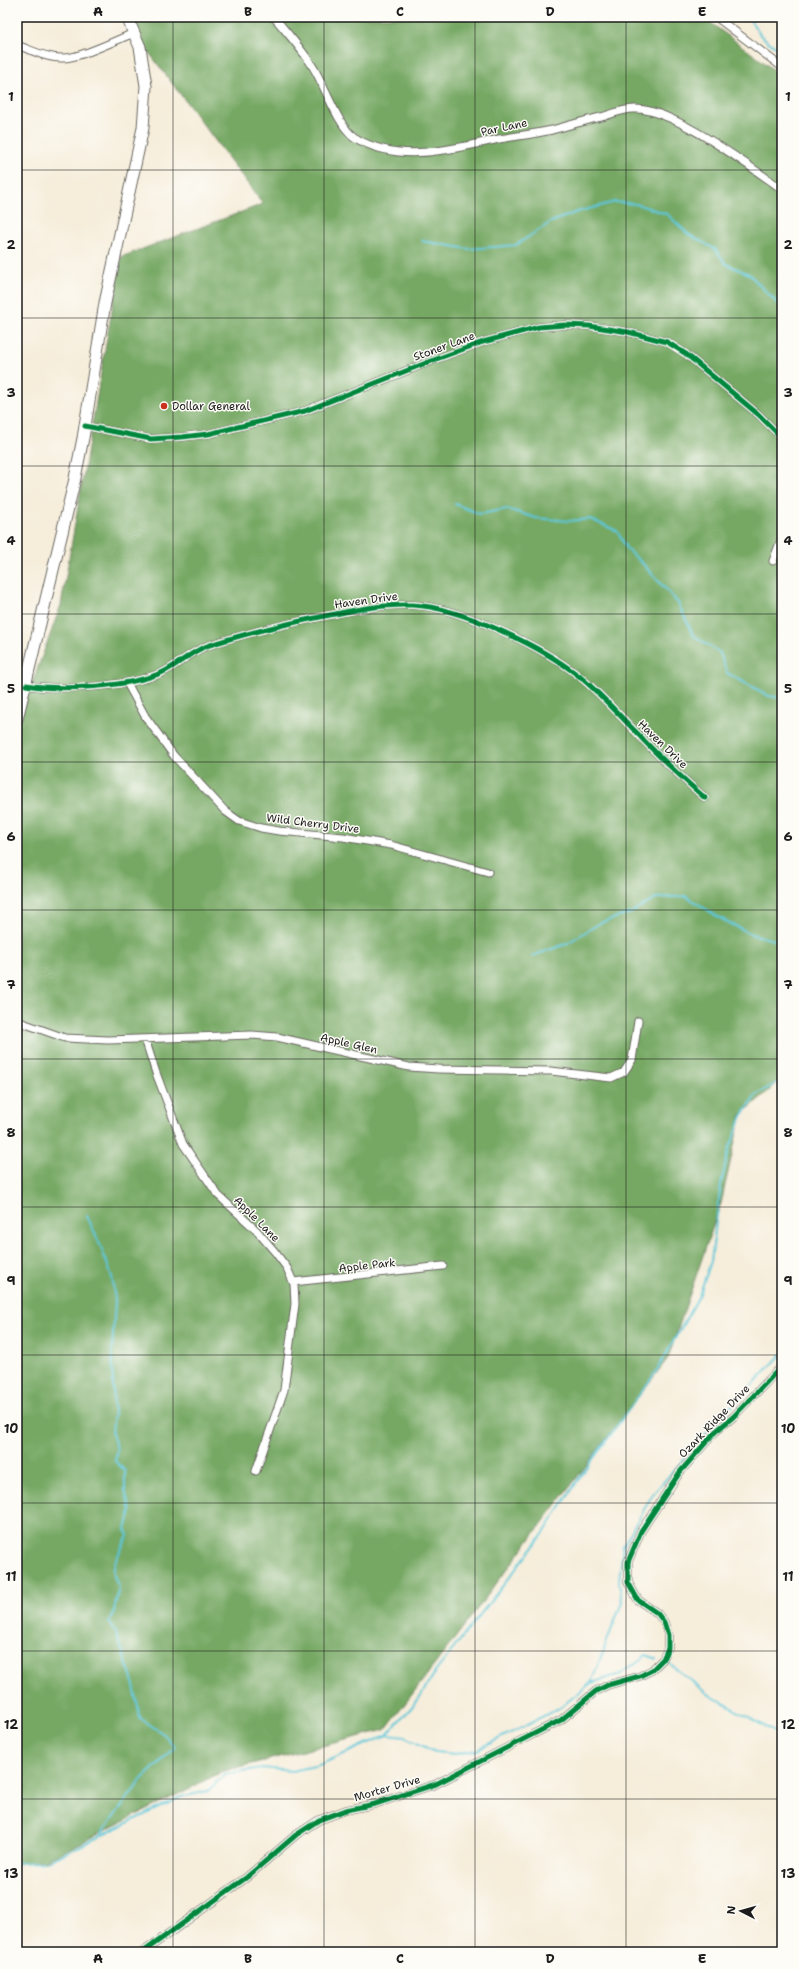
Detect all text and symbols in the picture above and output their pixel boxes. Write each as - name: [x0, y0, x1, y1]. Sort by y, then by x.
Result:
- text: A: [93, 3, 103, 20]
- text: B: [244, 3, 252, 20]
- text: C: [396, 3, 404, 20]
- text: D: [545, 3, 555, 20]
- text: E: [698, 3, 707, 20]
- text: 1: [8, 88, 14, 105]
- text: 1: [785, 88, 791, 105]
- street label: Par Lane: [479, 115, 529, 140]
- text: 2: [6, 236, 16, 253]
- text: 2: [783, 236, 793, 253]
- street label: Stoner Lane: [411, 328, 477, 365]
- text: 3: [6, 384, 16, 401]
- text: 3: [783, 384, 793, 401]
- place label: Dollar General: [172, 399, 250, 414]
- marker: Dollar General: [159, 401, 169, 411]
- text: 4: [6, 532, 16, 549]
- text: 4: [783, 532, 793, 549]
- street label: Haven Drive: [333, 589, 399, 612]
- text: 5: [7, 680, 15, 697]
- text: 5: [784, 680, 792, 697]
- street label: Haven Drive: [635, 717, 691, 772]
- street label: Wild Cherry Drive: [266, 810, 360, 837]
- text: 6: [6, 828, 16, 845]
- text: 6: [783, 828, 793, 845]
- text: 7: [6, 976, 16, 993]
- text: 7: [783, 976, 793, 993]
- street label: Apple Glen: [319, 1030, 379, 1057]
- text: 8: [6, 1124, 16, 1141]
- text: 8: [783, 1124, 793, 1141]
- street label: Apple Lane: [230, 1193, 283, 1246]
- street label: Apple Park: [338, 1255, 396, 1276]
- text: 9: [6, 1272, 16, 1289]
- text: 9: [783, 1272, 793, 1289]
- street label: Ozark Ridge Drive: [675, 1381, 753, 1461]
- text: 10: [4, 1420, 18, 1437]
- text: 10: [781, 1420, 795, 1437]
- text: 11: [5, 1568, 17, 1585]
- text: 11: [782, 1568, 794, 1585]
- text: 12: [4, 1716, 18, 1733]
- text: 12: [781, 1716, 795, 1733]
- street label: Morter Drive: [352, 1772, 422, 1805]
- text: 13: [4, 1865, 18, 1882]
- text: 13: [781, 1865, 795, 1882]
- north arrow: [721, 1891, 761, 1931]
- text: N: [724, 1905, 739, 1915]
- text: A: [93, 1950, 103, 1967]
- text: B: [244, 1950, 252, 1967]
- text: C: [396, 1950, 404, 1967]
- text: D: [545, 1950, 555, 1967]
- text: E: [698, 1950, 707, 1967]

